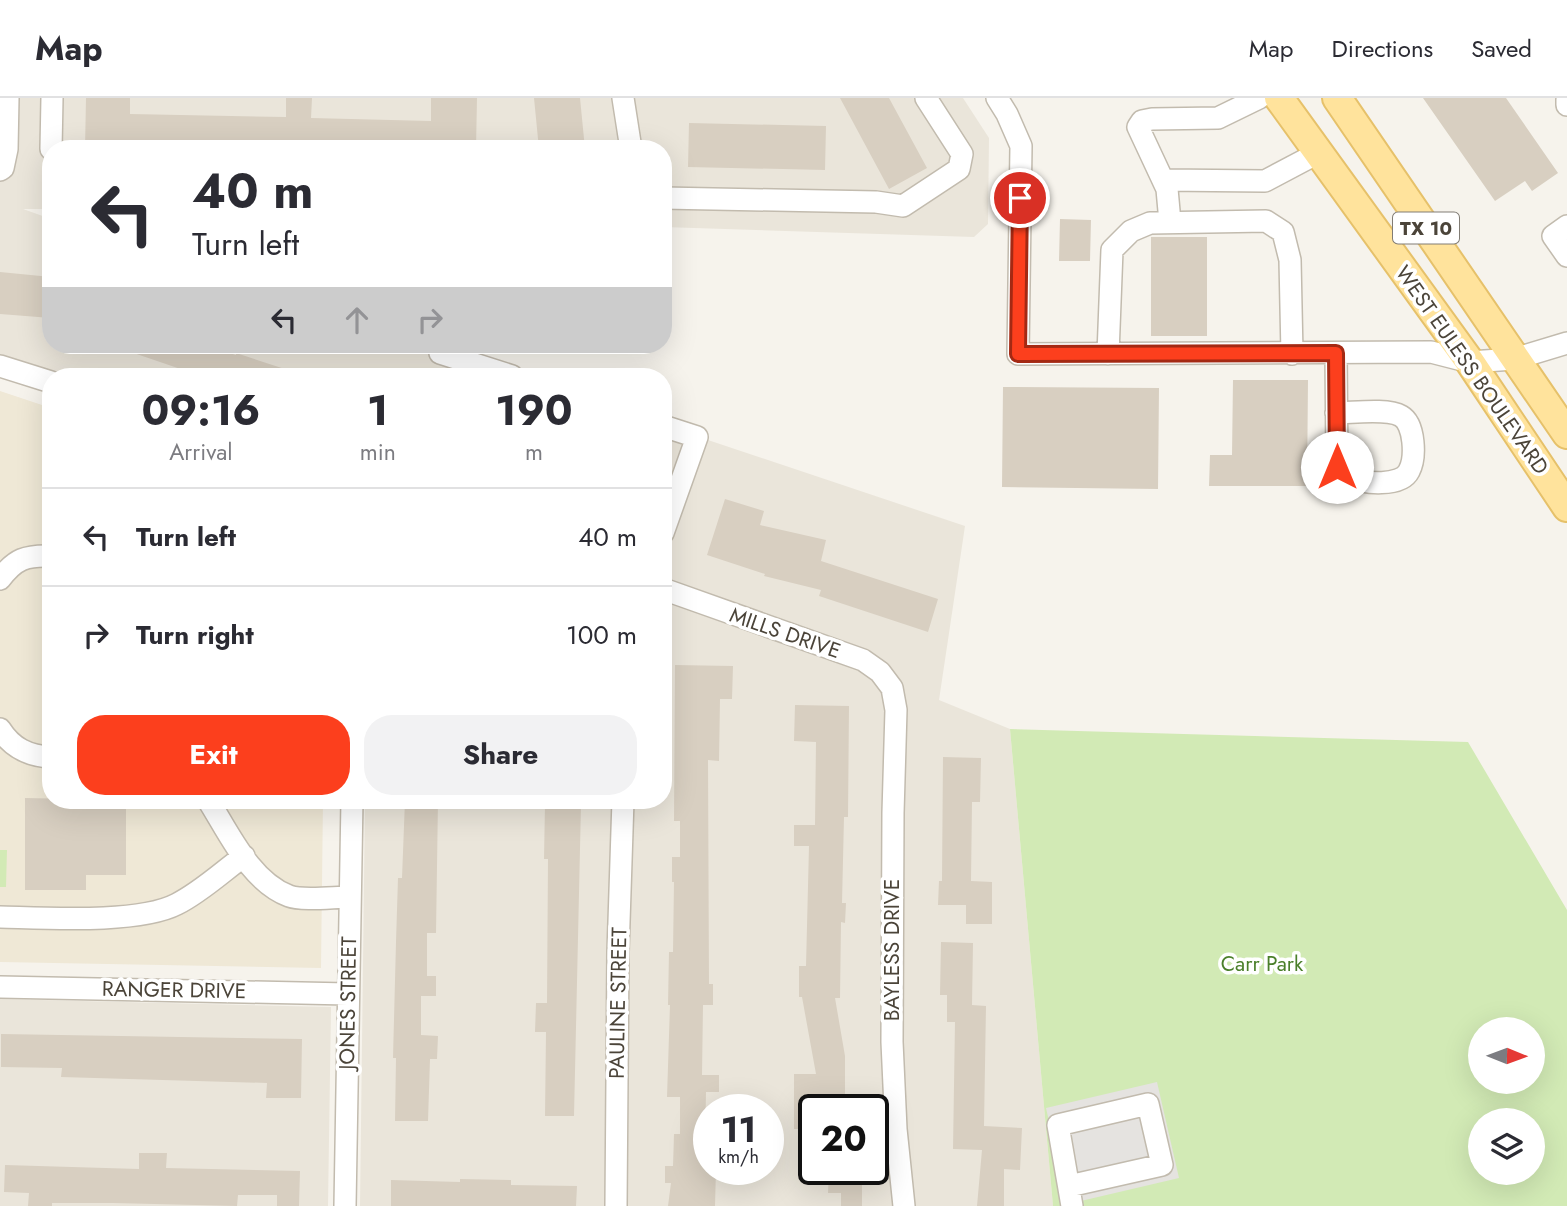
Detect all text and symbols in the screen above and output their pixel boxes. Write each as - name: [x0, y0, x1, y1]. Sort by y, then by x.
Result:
- text: Map: [35, 25, 103, 72]
- text: Map: [1249, 31, 1294, 66]
- text: Directions: [1332, 31, 1433, 66]
- text: Saved: [1471, 31, 1532, 66]
- text: 40 m: [192, 156, 314, 226]
- icon: left: [77, 168, 168, 259]
- pin: [990, 168, 1050, 228]
- icon: arrive: [1001, 179, 1039, 217]
- road number: TX 10: [1393, 212, 1459, 244]
- text: Turn left: [192, 221, 299, 267]
- street label: WEST EULESS BOULEVARD: [1388, 259, 1556, 481]
- icon: left: [265, 301, 303, 339]
- icon: ahead: [338, 301, 376, 339]
- icon: right: [411, 301, 449, 339]
- text: 09:16: [141, 380, 260, 441]
- text: 1: [367, 380, 389, 441]
- text: 190: [495, 380, 573, 441]
- position arrow: [1300, 430, 1374, 504]
- text: Arrival: [169, 435, 233, 469]
- text: min: [360, 435, 396, 469]
- text: m: [525, 435, 543, 469]
- icon: left: [77, 518, 115, 556]
- text: Turn left: [136, 518, 236, 556]
- text: 40 m: [578, 518, 637, 556]
- street label: MILLS DRIVE: [726, 600, 844, 666]
- icon: right: [77, 616, 115, 654]
- text: Turn right: [136, 616, 254, 654]
- text: 100 m: [566, 616, 637, 654]
- button: Exit: [77, 715, 350, 795]
- button: Share: [364, 715, 637, 795]
- street label: BAYLESS DRIVE: [877, 879, 907, 1021]
- street label: PAULINE STREET: [602, 927, 634, 1079]
- street label: JONES STREET: [332, 936, 364, 1073]
- park label: Carr Park: [1221, 949, 1304, 979]
- street label: RANGER DRIVE: [102, 974, 246, 1006]
- north arrow: [1468, 1017, 1545, 1094]
- map controls: [1468, 1017, 1545, 1185]
- speed limit sign: 20: [798, 1094, 889, 1185]
- text: 11: [721, 1105, 756, 1155]
- button: layers: [1468, 1108, 1545, 1185]
- text: km/h: [718, 1144, 759, 1170]

